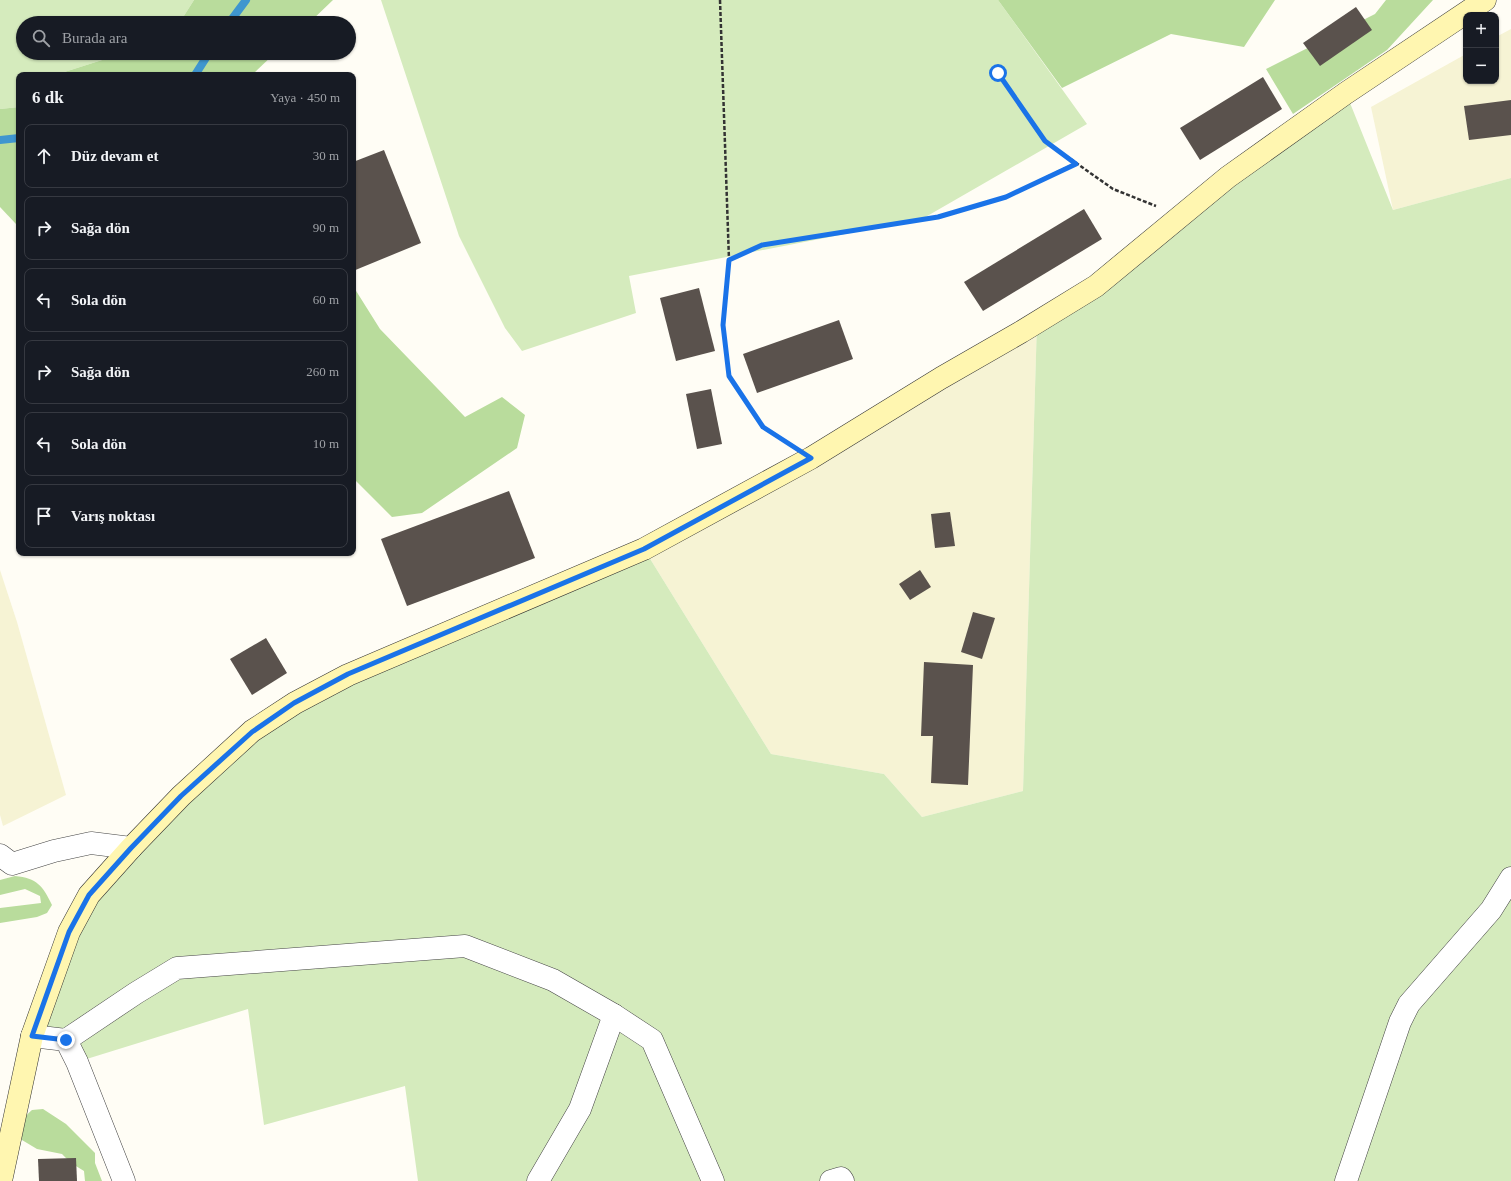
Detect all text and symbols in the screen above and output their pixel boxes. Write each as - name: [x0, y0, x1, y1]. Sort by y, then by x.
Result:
- map controls: [1463, 12, 1499, 84]
- button: +: [1463, 12, 1499, 48]
- search box: [16, 16, 356, 60]
- icon: search: [30, 27, 52, 49]
- text: Burada ara: [62, 30, 127, 46]
- button: −: [1463, 48, 1499, 84]
- route start: [989, 64, 1007, 82]
- text: 6 dk: [32, 88, 64, 107]
- text: Yaya · 450 m: [270, 90, 340, 105]
- icon: ahead: [33, 145, 55, 167]
- text: Düz devam et: [71, 148, 158, 164]
- text: 30 m: [313, 148, 339, 163]
- icon: right: [33, 217, 55, 239]
- text: Sağa dön: [71, 220, 130, 236]
- text: 90 m: [313, 220, 339, 235]
- icon: left: [33, 289, 55, 311]
- text: Sola dön: [71, 292, 126, 308]
- text: 60 m: [313, 292, 339, 307]
- icon: right: [33, 361, 55, 383]
- text: Sağa dön: [71, 364, 130, 380]
- text: 260 m: [306, 364, 339, 379]
- icon: left: [33, 433, 55, 455]
- text: Sola dön: [71, 436, 126, 452]
- text: 10 m: [313, 436, 339, 451]
- icon: arrive: [33, 505, 55, 527]
- text: Varış noktası: [71, 508, 155, 524]
- route end: [57, 1031, 75, 1049]

